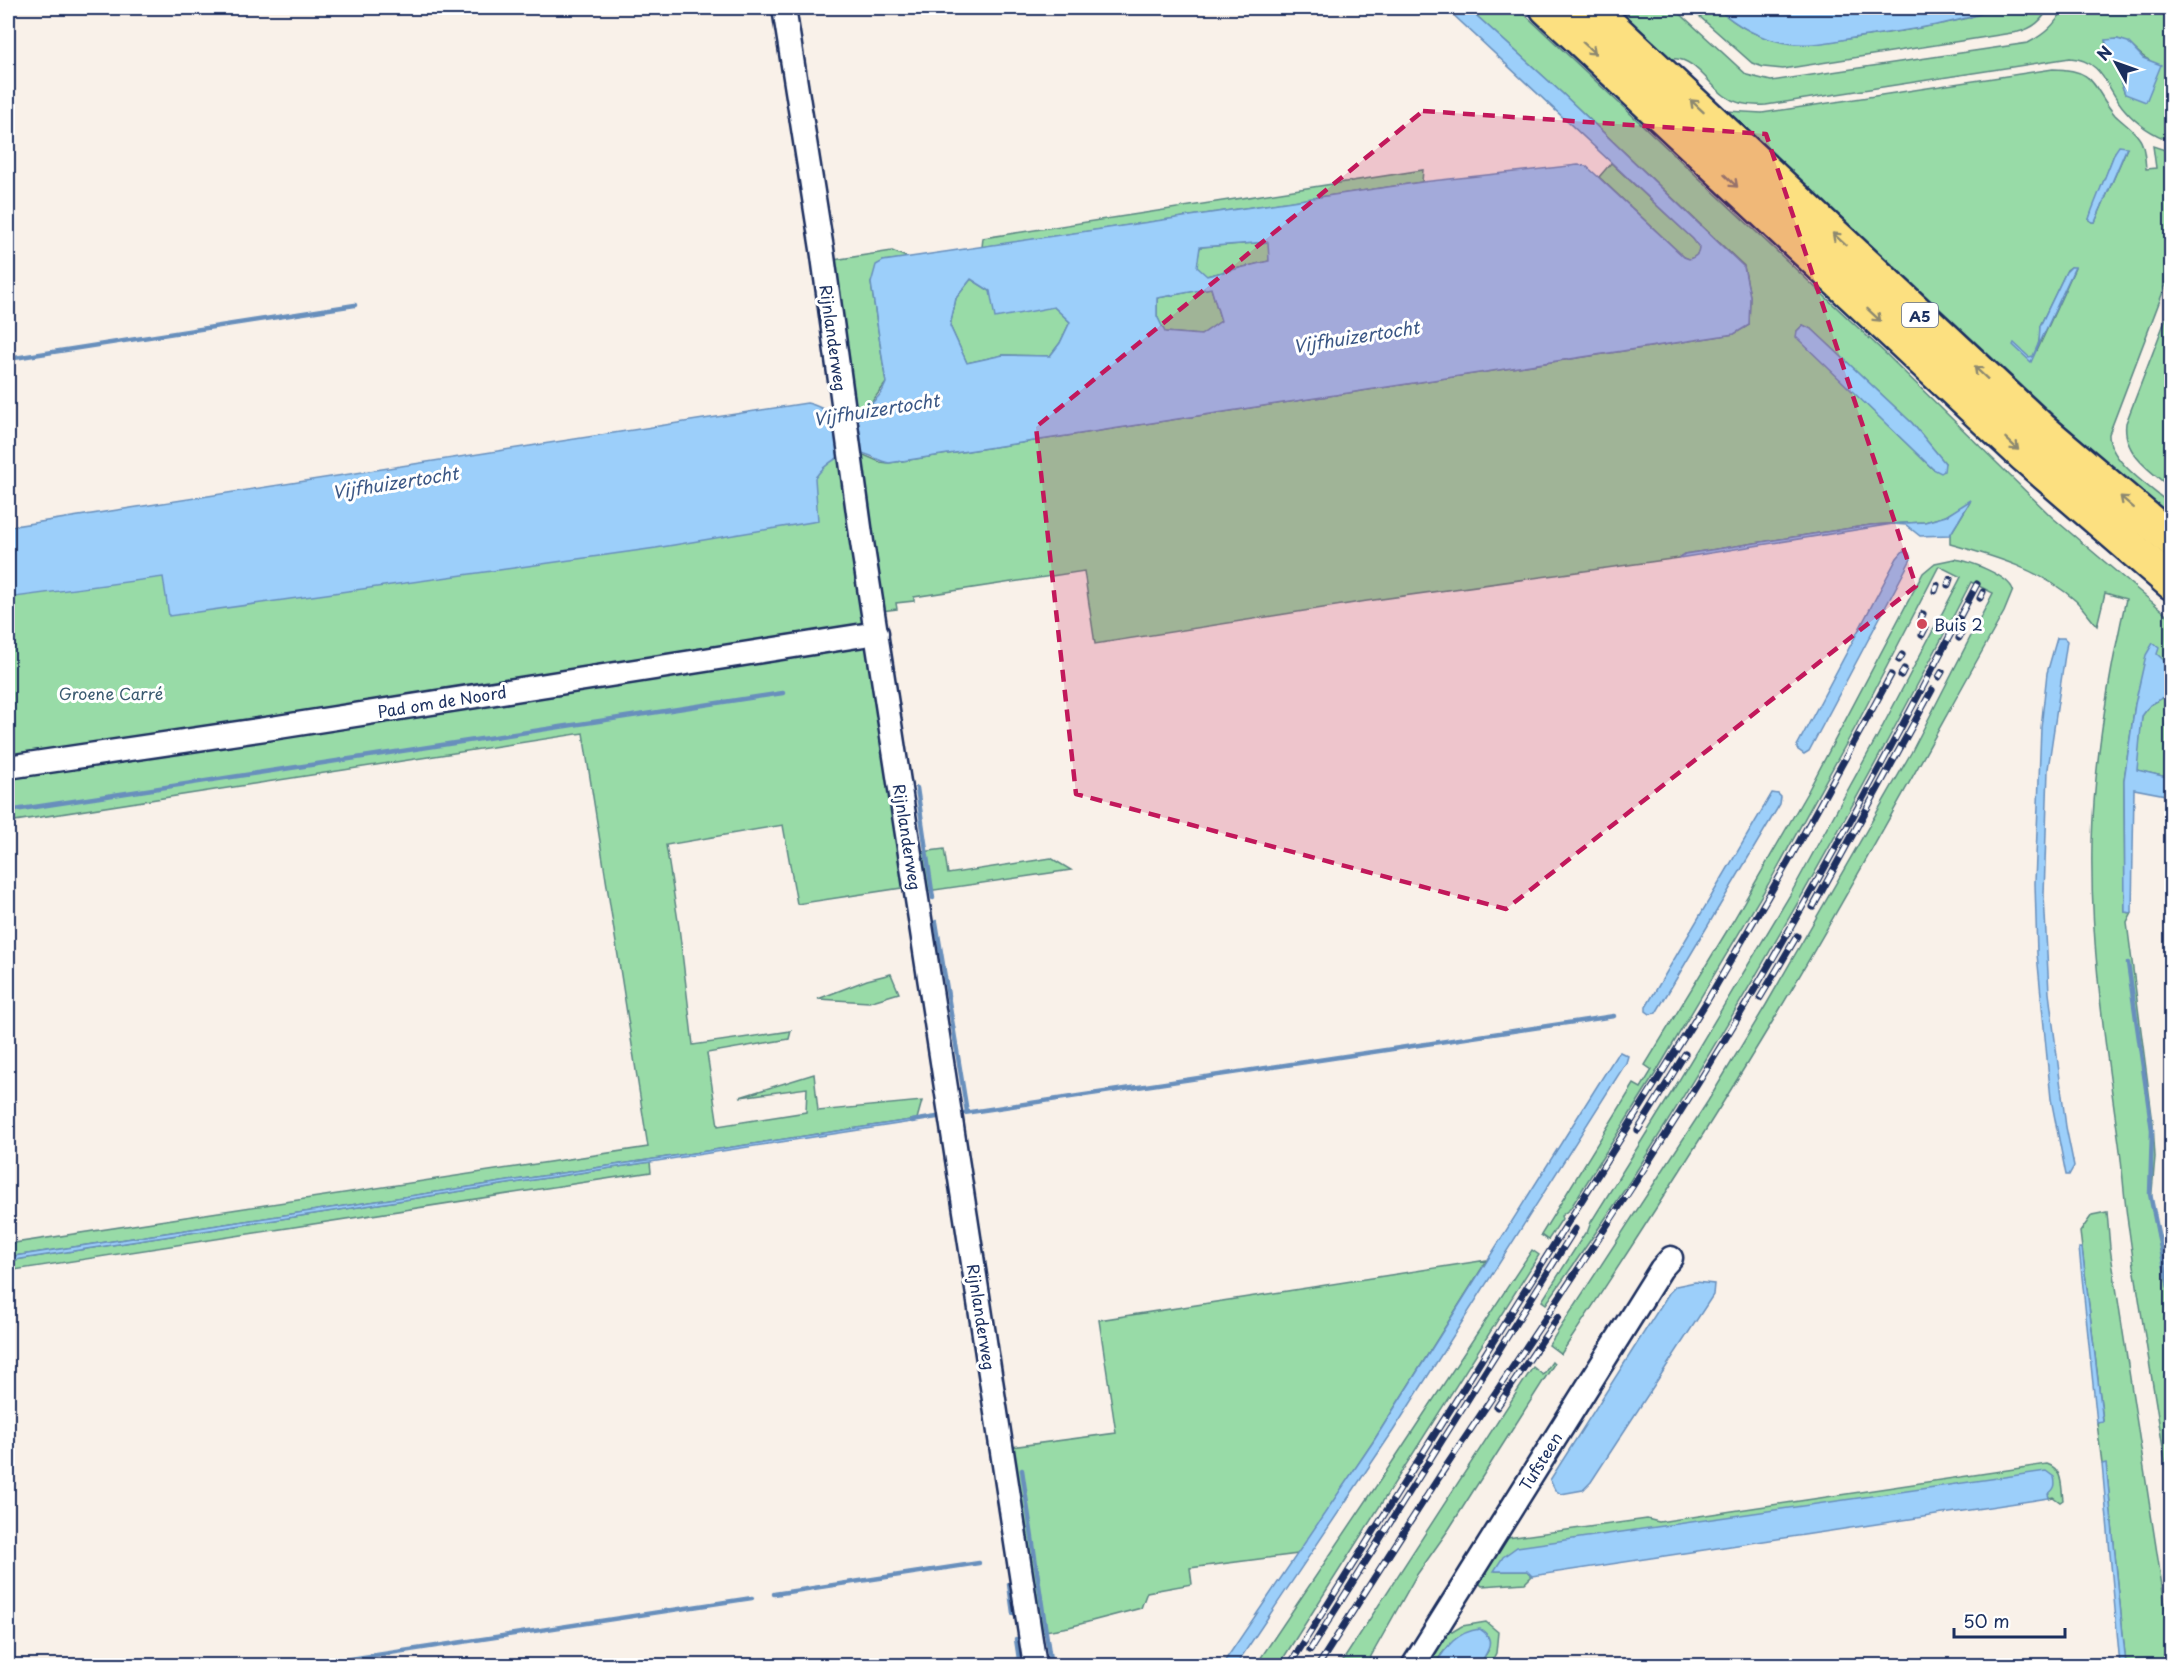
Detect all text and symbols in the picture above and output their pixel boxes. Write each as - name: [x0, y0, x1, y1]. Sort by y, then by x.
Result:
- north arrow: [2086, 33, 2146, 93]
- one-way arrow: [1582, 40, 1597, 55]
- text: N: [2090, 40, 2117, 65]
- one-way arrow: [1689, 99, 1704, 113]
- one-way arrow: [1724, 174, 1739, 188]
- one-way arrow: [1832, 233, 1847, 247]
- street label: Rijnlanderweg: [815, 283, 853, 393]
- road number: A5: [1902, 303, 1938, 327]
- one-way arrow: [1866, 307, 1881, 322]
- water label: Vijfhuizertocht: [1291, 312, 1423, 359]
- one-way arrow: [1974, 365, 1989, 380]
- water label: Vijfhuizertocht: [811, 385, 943, 432]
- one-way arrow: [2004, 437, 2019, 451]
- water label: Vijfhuizertocht: [330, 458, 462, 505]
- one-way arrow: [2120, 495, 2135, 509]
- place label: Buis 2: [1934, 612, 1983, 636]
- marker: Buis 2: [1915, 617, 1929, 631]
- street label: Pad om de Noord: [376, 679, 508, 723]
- park label: Groene Carré: [59, 681, 163, 705]
- street label: Rijnlanderweg: [888, 782, 928, 892]
- street label: Rijnlanderweg: [962, 1262, 1002, 1372]
- street label: Tufsteen: [1513, 1427, 1567, 1495]
- scale bar: [1954, 1601, 2065, 1639]
- text: 50 m: [1963, 1607, 2010, 1634]

